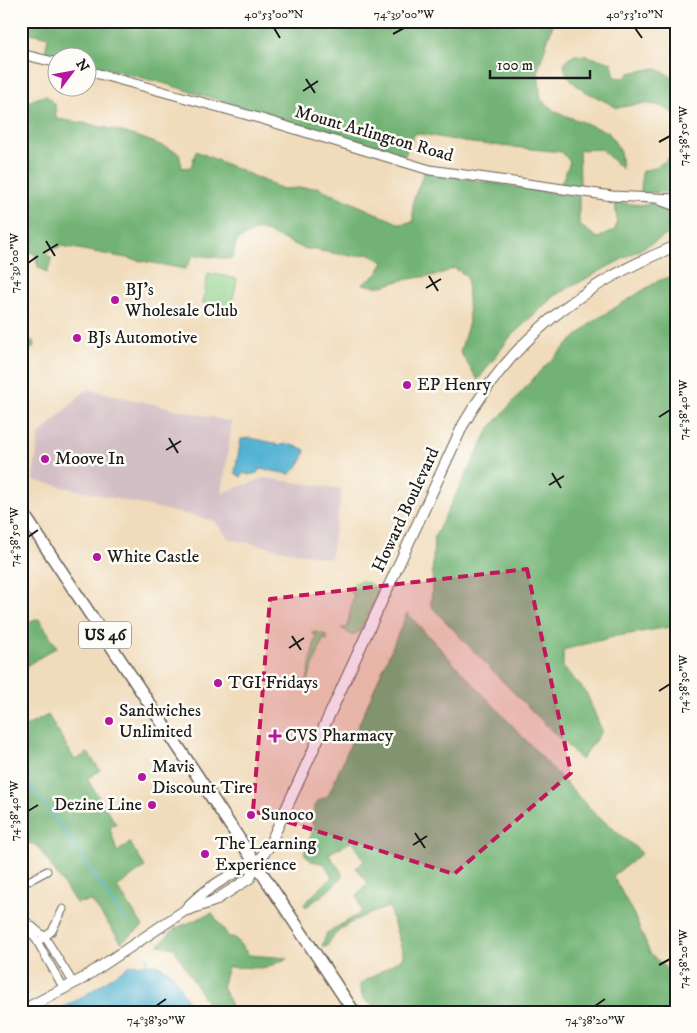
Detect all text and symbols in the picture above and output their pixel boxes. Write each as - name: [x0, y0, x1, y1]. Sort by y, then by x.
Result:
- text: 40°53'00"N: [244, 7, 304, 22]
- text: 74°39'00"W: [374, 7, 435, 22]
- text: 40°53'10"N: [606, 7, 664, 22]
- north arrow: [48, 48, 98, 98]
- scale bar: [490, 48, 590, 80]
- text: N: [71, 56, 93, 76]
- text: 100 m: [497, 56, 533, 75]
- street label: Mount Arlington Road: [292, 101, 456, 167]
- text: 74°38'50"W: [676, 105, 691, 166]
- text: 74°39'00"W: [7, 232, 22, 293]
- place label: BJ's Wholesale Club: [124, 279, 238, 322]
- marker: BJ's Wholesale Club: [109, 294, 121, 306]
- place label: BJs Automotive: [87, 327, 198, 349]
- marker: BJs Automotive: [71, 332, 83, 344]
- place label: EP Henry: [417, 374, 491, 396]
- marker: EP Henry: [401, 379, 413, 391]
- text: 74°38'40"W: [676, 379, 691, 440]
- street label: Howard Boulevard: [367, 444, 445, 576]
- place label: Moove In: [55, 448, 125, 470]
- marker: Moove In: [39, 453, 51, 465]
- text: 74°38'50"W: [7, 506, 22, 567]
- place label: White Castle: [106, 546, 199, 568]
- marker: White Castle: [91, 551, 103, 563]
- road number: US 46: [79, 622, 131, 648]
- text: 74°38'30"W: [676, 654, 691, 713]
- place label: TGI Fridays: [228, 672, 318, 694]
- marker: TGI Fridays: [212, 677, 224, 689]
- place label: Sandwiches Unlimited: [119, 700, 201, 743]
- marker: Sandwiches Unlimited: [103, 715, 115, 727]
- place label: CVS Pharmacy: [285, 725, 394, 747]
- marker: CVS Pharmacy: [269, 730, 281, 742]
- place label: Mavis Discount Tire: [152, 756, 253, 799]
- marker: Mavis Discount Tire: [136, 771, 148, 783]
- text: 74°38'40"W: [7, 780, 22, 841]
- place label: Dezine Line: [54, 794, 142, 816]
- marker: Dezine Line: [146, 799, 158, 811]
- place label: Sunoco: [261, 804, 314, 826]
- marker: Sunoco: [245, 809, 257, 821]
- place label: The Learning Experience: [215, 833, 317, 876]
- marker: The Learning Experience: [199, 848, 211, 860]
- text: 74°38'20"W: [676, 928, 691, 989]
- text: 74°38'30"W: [127, 1013, 186, 1028]
- text: 74°38'20"W: [565, 1013, 626, 1028]

